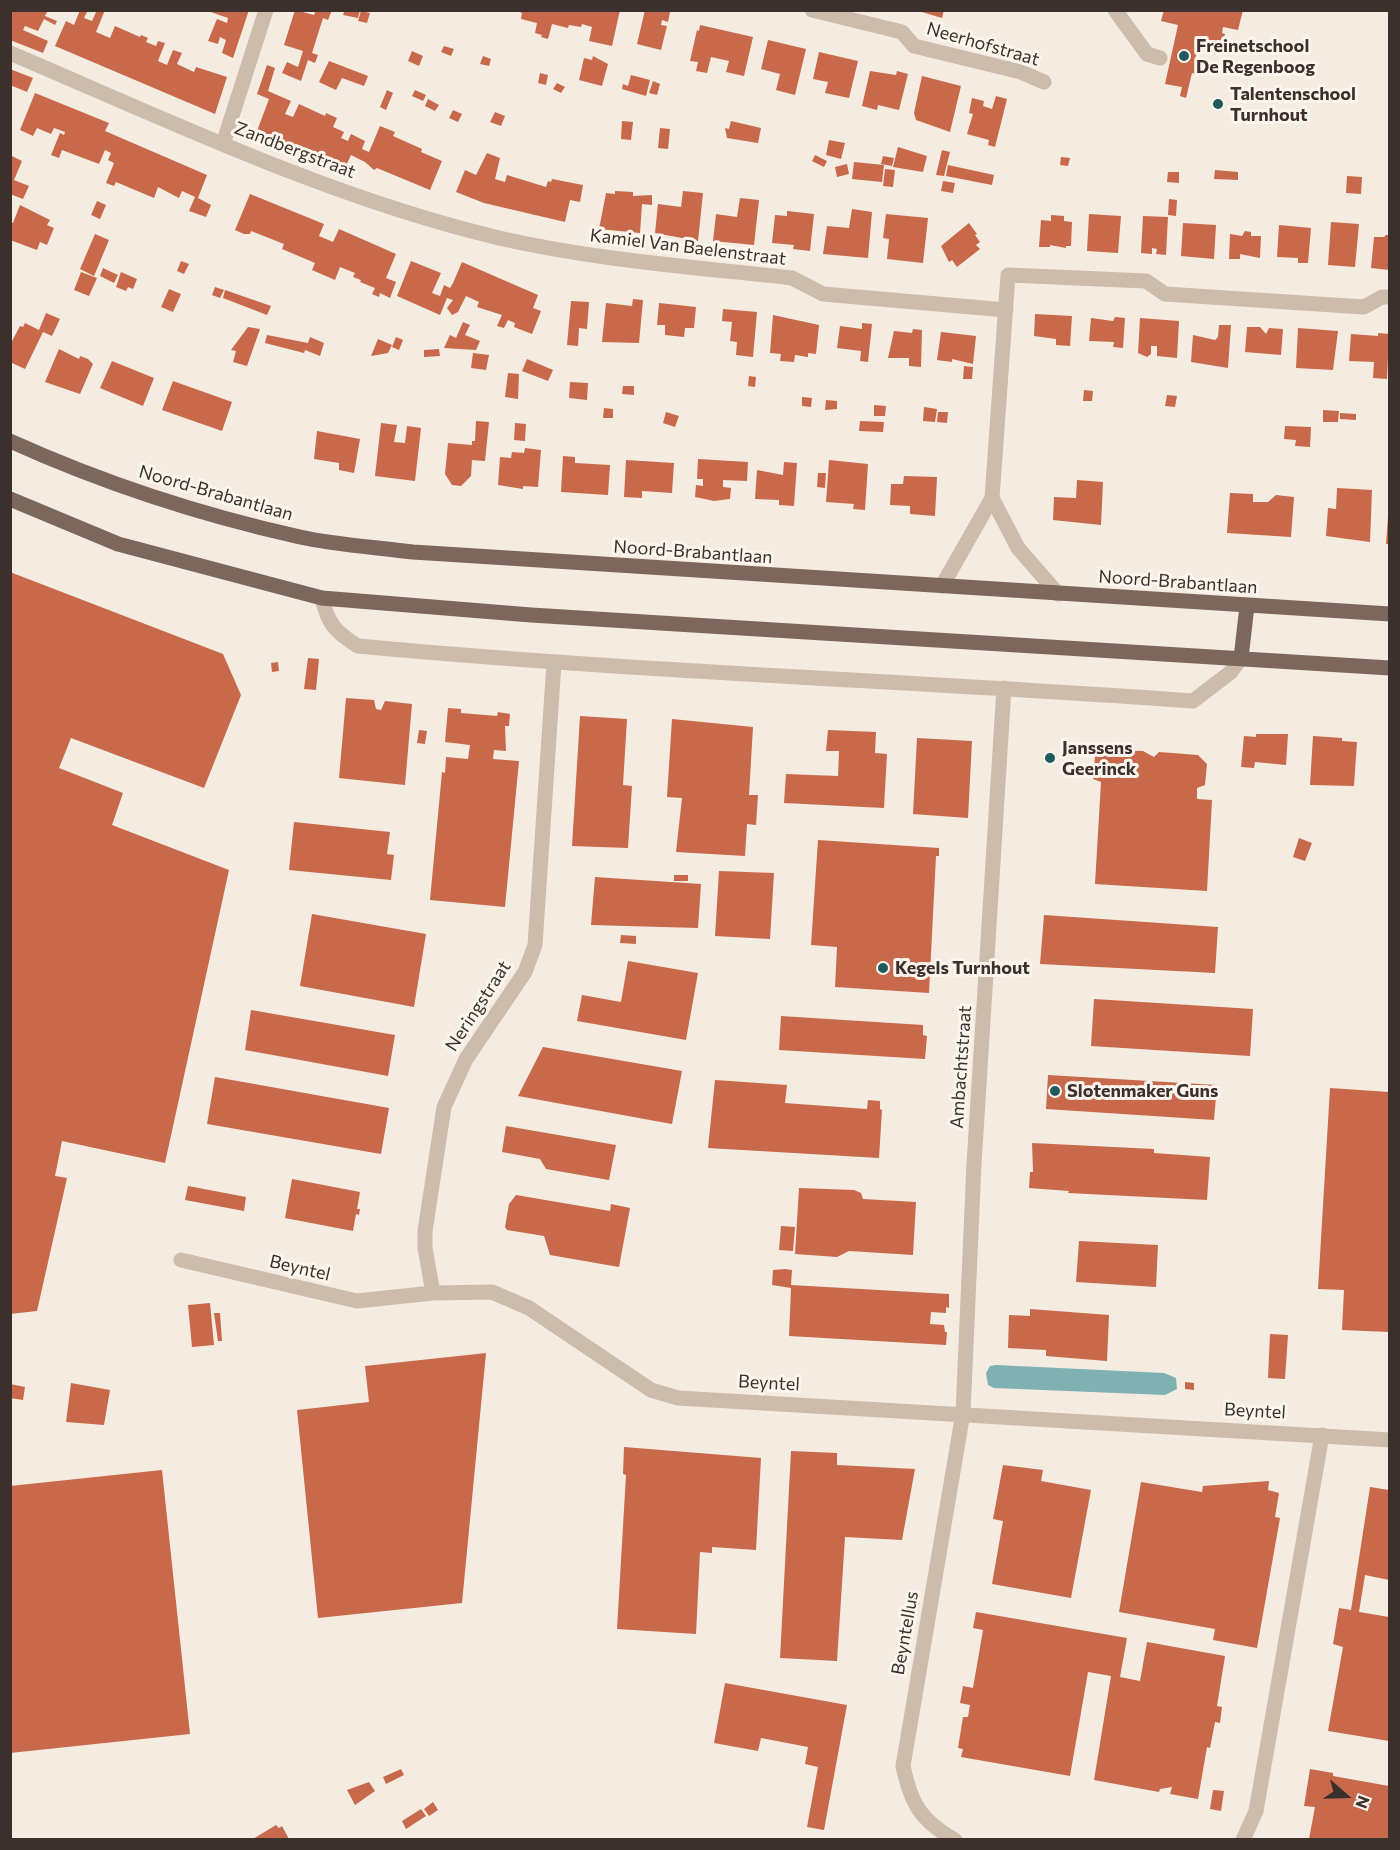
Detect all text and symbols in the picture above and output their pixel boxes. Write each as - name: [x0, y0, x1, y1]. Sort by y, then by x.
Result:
- street label: Neerhofstraat: [924, 18, 1042, 70]
- place label: Freinetschool De Regenboog: [1196, 35, 1315, 78]
- marker: Freinetschool De Regenboog: [1177, 49, 1191, 63]
- place label: Talentenschool Turnhout: [1230, 83, 1356, 125]
- marker: Talentenschool Turnhout: [1211, 97, 1225, 111]
- street label: Zandbergstraat: [231, 117, 359, 183]
- street label: Kamiel Van Baelenstraat: [589, 224, 787, 270]
- street label: Noord-Brabantlaan: [136, 461, 296, 525]
- street label: Noord-Brabantlaan: [613, 536, 773, 568]
- street label: Noord-Brabantlaan: [1098, 566, 1258, 598]
- place label: Janssens Geerinck: [1062, 737, 1136, 780]
- marker: Janssens Geerinck: [1043, 751, 1057, 765]
- street label: Neringstraat: [441, 957, 515, 1055]
- place label: Kegels Turnhout: [895, 957, 1030, 979]
- marker: Kegels Turnhout: [876, 961, 890, 975]
- street label: Ambachtstraat: [946, 1005, 976, 1129]
- place label: Slotenmaker Guns: [1067, 1080, 1218, 1102]
- marker: Slotenmaker Guns: [1048, 1084, 1062, 1098]
- street label: Beyntel: [267, 1251, 333, 1285]
- street label: Beyntel: [738, 1371, 800, 1395]
- street label: Beyntel: [1224, 1399, 1286, 1423]
- street label: Beyntellus: [887, 1589, 923, 1677]
- north arrow: [1316, 1766, 1376, 1826]
- text: N: [1352, 1793, 1374, 1811]

